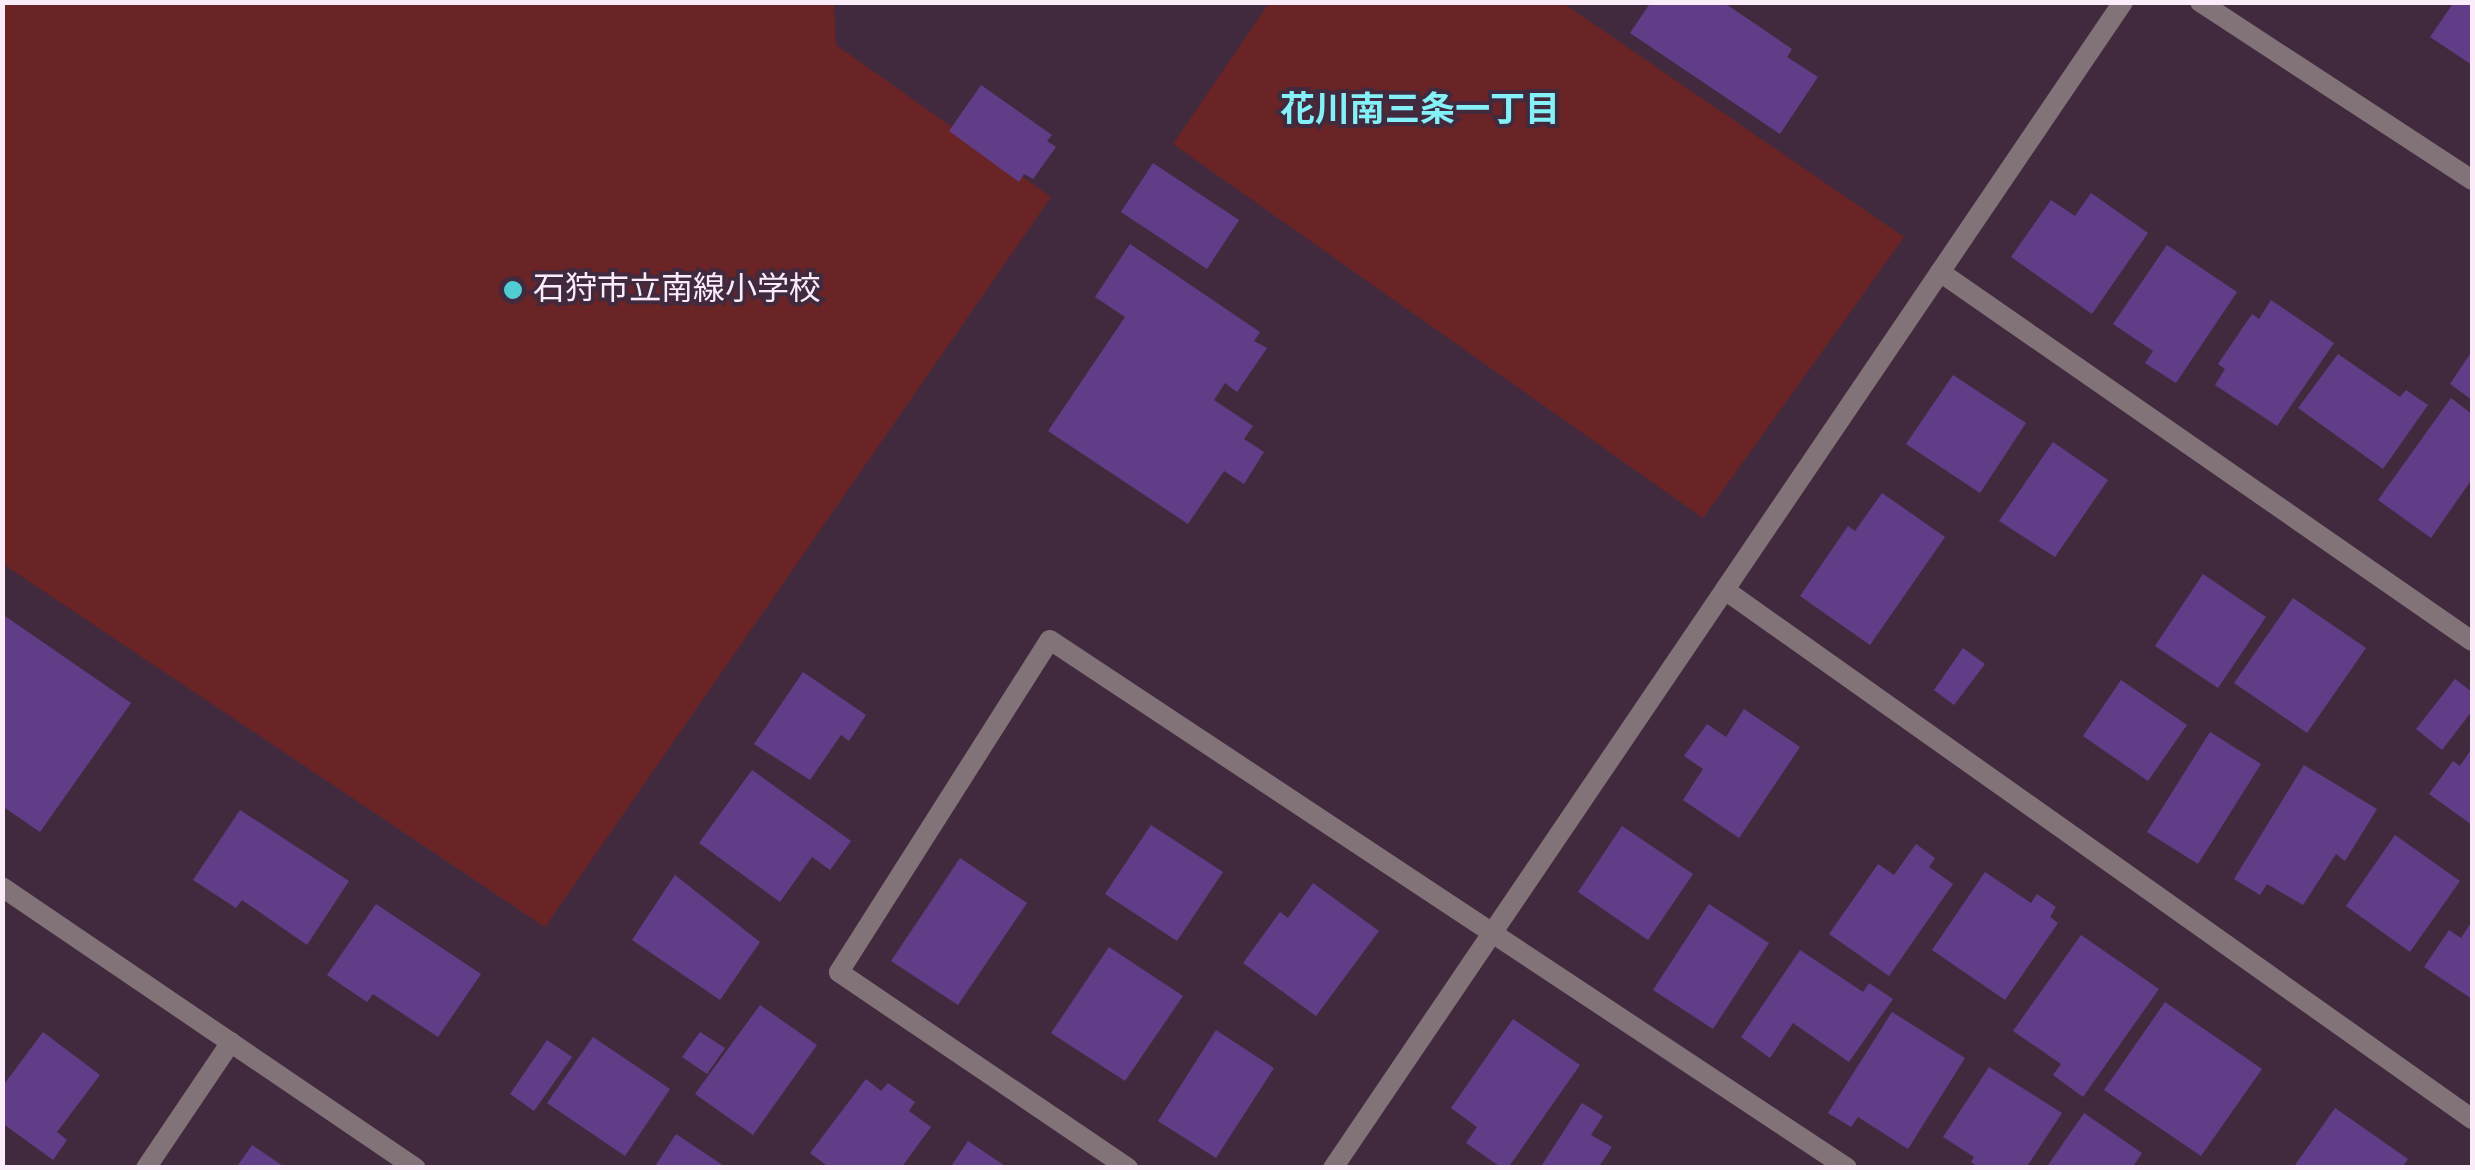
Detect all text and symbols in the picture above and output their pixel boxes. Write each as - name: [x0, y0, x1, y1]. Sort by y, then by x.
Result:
- district label: 花川南三条一丁目: [1280, 90, 1560, 132]
- place label: 石狩市立南線小学校: [533, 271, 821, 309]
- marker: 石狩市立南線小学校: [502, 279, 524, 301]

